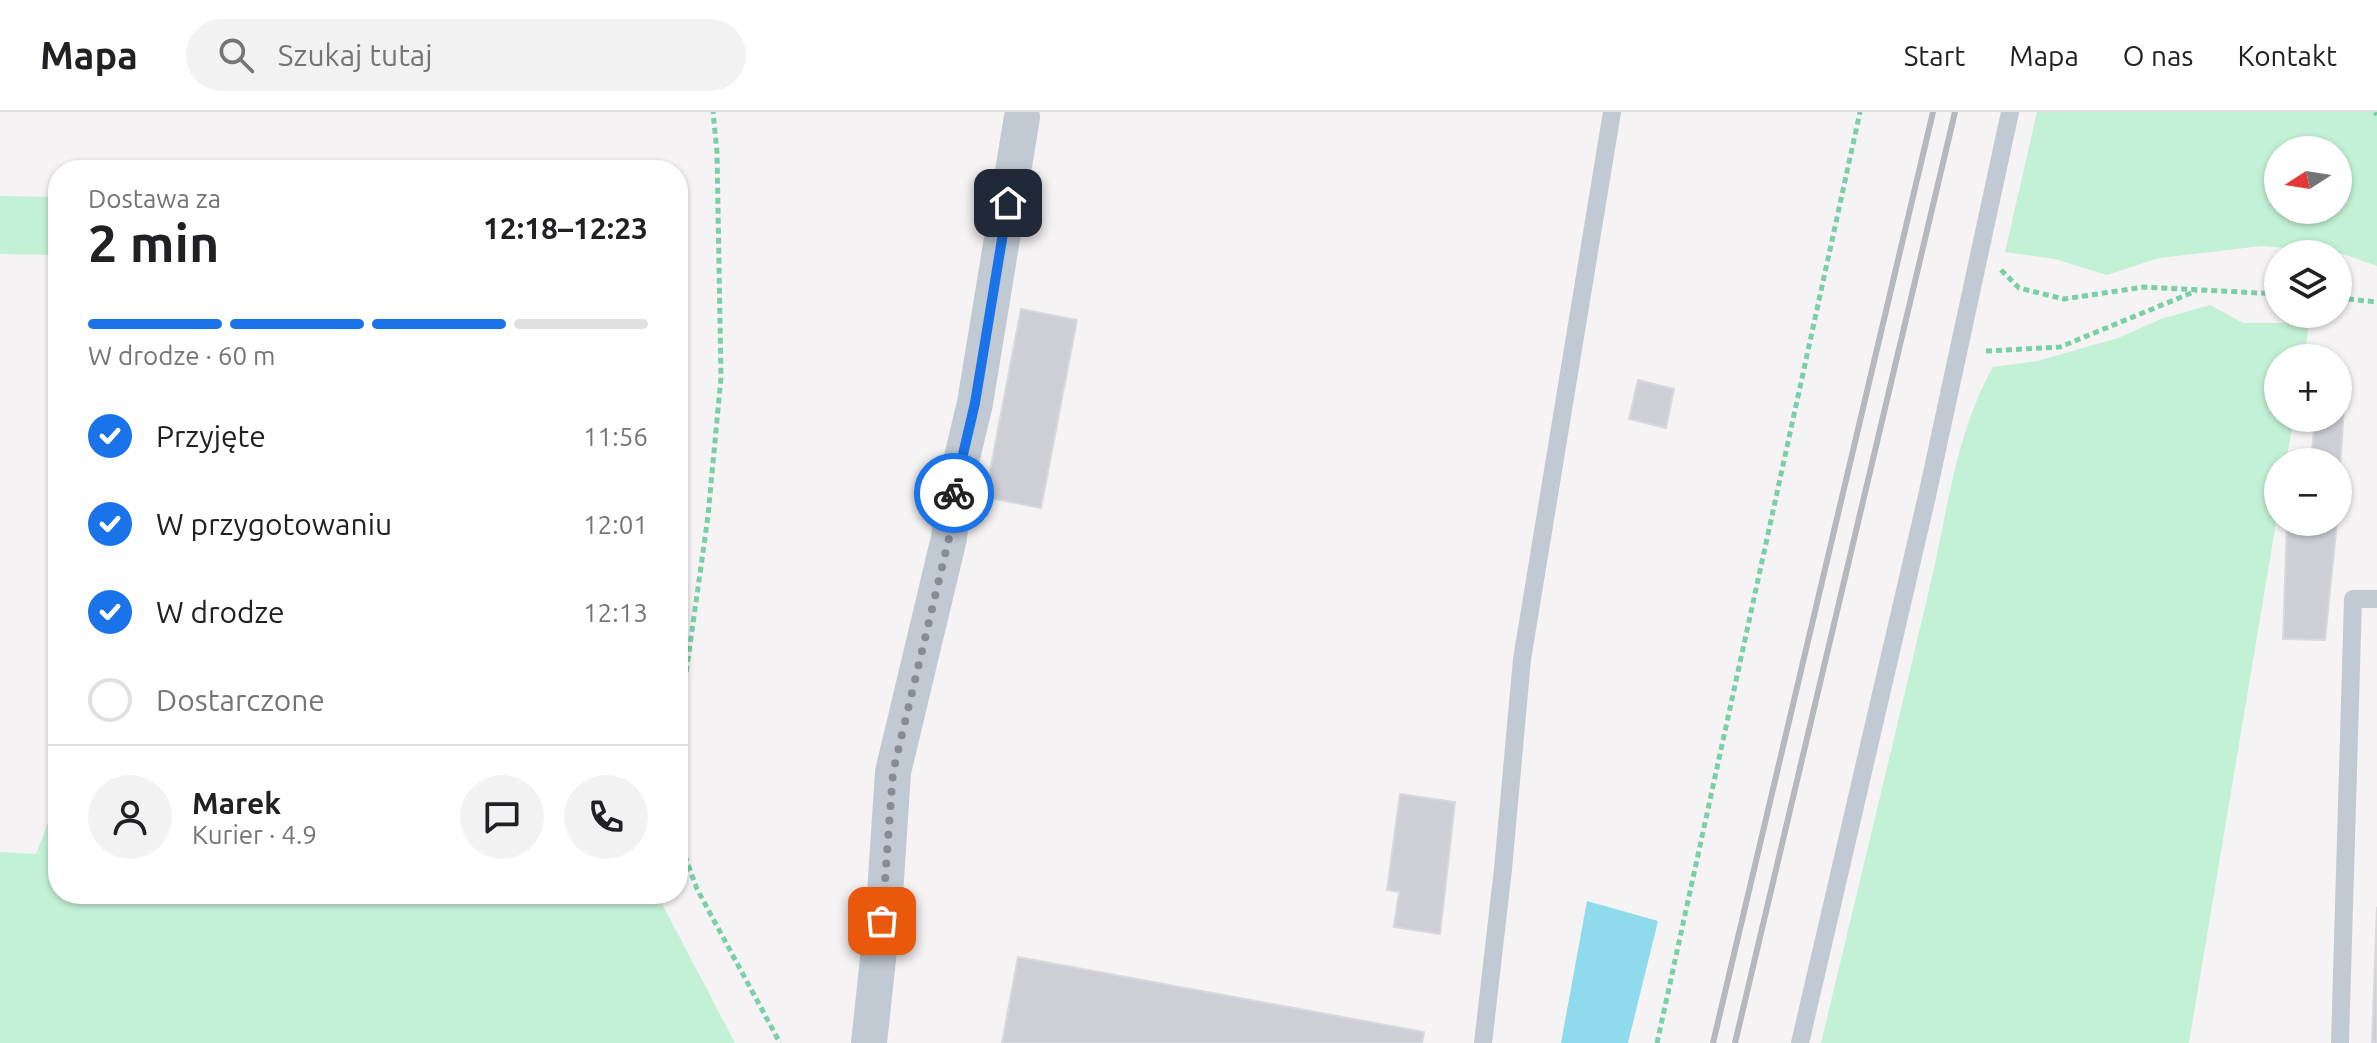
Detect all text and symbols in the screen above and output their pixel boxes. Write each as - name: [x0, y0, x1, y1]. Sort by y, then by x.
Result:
- search box: [186, 19, 746, 91]
- icon: search: [214, 33, 258, 77]
- text: Mapa: [40, 34, 138, 76]
- text: Szukaj tutaj: [278, 38, 433, 72]
- text: Start: [1904, 40, 1965, 71]
- text: Mapa: [2009, 40, 2079, 71]
- text: O nas: [2123, 40, 2193, 71]
- text: Kontakt: [2237, 40, 2337, 71]
- north arrow: [2264, 136, 2352, 224]
- map controls: [2264, 136, 2352, 536]
- pin: [974, 169, 1042, 237]
- icon: home: [986, 181, 1030, 225]
- text: Dostawa za: [88, 184, 221, 213]
- text: 12:18–12:23: [483, 211, 648, 245]
- text: 2 min: [88, 214, 219, 272]
- button: layers: [2264, 240, 2352, 328]
- text: W drodze · 60 m: [88, 341, 276, 370]
- button: +: [2264, 344, 2352, 432]
- icon: check: [88, 414, 132, 458]
- text: Przyjęte: [156, 419, 266, 453]
- text: 11:56: [583, 422, 648, 451]
- button: −: [2264, 448, 2352, 536]
- courier: [914, 453, 994, 533]
- icon: bike: [932, 471, 976, 515]
- icon: check: [88, 502, 132, 546]
- text: W przygotowaniu: [156, 507, 392, 541]
- text: 12:01: [583, 510, 648, 539]
- icon: check: [88, 590, 132, 634]
- text: W drodze: [156, 595, 285, 629]
- text: 12:13: [583, 598, 648, 627]
- text: Dostarczone: [156, 683, 325, 717]
- button: person: [88, 775, 172, 859]
- button: chat: [460, 775, 544, 859]
- button: phone: [564, 775, 648, 859]
- text: Marek: [192, 786, 281, 820]
- text: Kurier · 4.9: [192, 820, 317, 849]
- pin: [848, 887, 916, 955]
- icon: bag: [860, 899, 904, 943]

